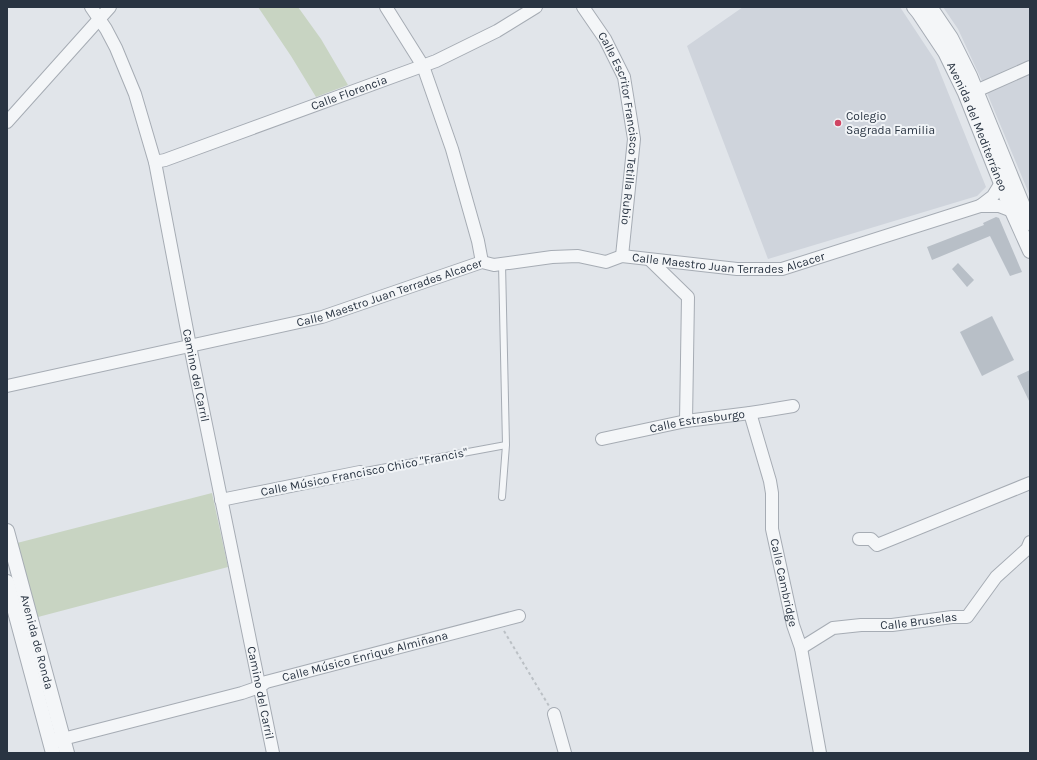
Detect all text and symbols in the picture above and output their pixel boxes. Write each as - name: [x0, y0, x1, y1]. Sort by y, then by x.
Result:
- street label: Calle Escritor Francisco Tetilla Rubio: [595, 29, 641, 226]
- street label: Avenida del Mediterráneo: [944, 60, 1010, 193]
- street label: Calle Florencia: [309, 72, 389, 113]
- place label: Colegio Sagrada Familia: [846, 109, 935, 137]
- marker: Colegio Sagrada Familia: [833, 118, 843, 128]
- street label: Calle Maestro Juan Terrades Alcacer: [631, 249, 827, 276]
- street label: Calle Maestro Juan Terrades Alcacer: [295, 255, 485, 329]
- street label: Camino del Carril: [180, 328, 212, 423]
- street label: Calle Estrasburgo: [648, 407, 746, 436]
- street label: Calle Músico Francisco Chico "Francis": [259, 445, 469, 499]
- street label: Calle Cambridge: [767, 537, 800, 628]
- street label: Avenida de Ronda: [18, 593, 56, 691]
- street label: Calle Bruselas: [880, 610, 957, 632]
- street label: Calle Músico Enrique Almiñana: [281, 628, 449, 685]
- street label: Camino del Carril: [244, 645, 277, 741]

